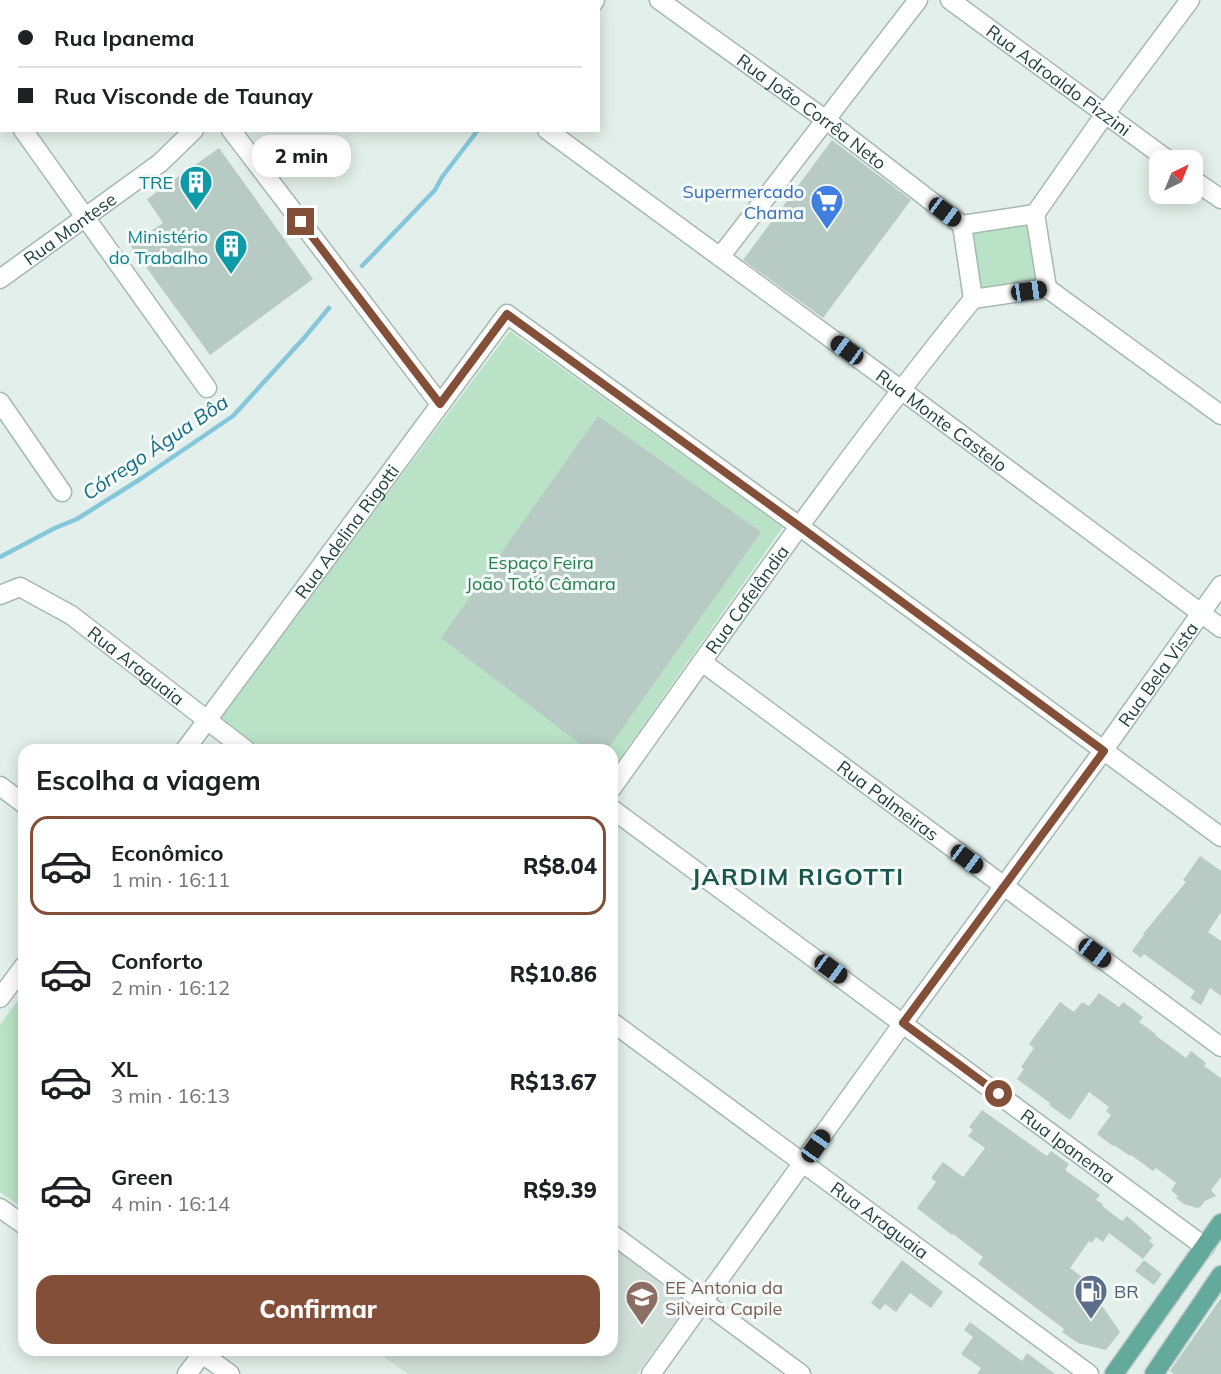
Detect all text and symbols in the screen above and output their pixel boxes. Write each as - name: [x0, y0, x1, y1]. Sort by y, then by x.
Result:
- street label: Rua Adroaldo Pizzini: [982, 19, 1136, 141]
- text: Rua Ipanema: [54, 24, 195, 52]
- street label: Rua João Corrêa Neto: [733, 48, 891, 174]
- text: Rua Visconde de Taunay: [54, 82, 313, 110]
- callout: 2 min: [252, 135, 350, 177]
- text: 2 min: [275, 143, 328, 168]
- north arrow: [1149, 150, 1203, 204]
- map controls: [1149, 150, 1203, 204]
- building icon: TRE: [178, 164, 214, 211]
- place label: TRE: [139, 171, 173, 194]
- place label: Supermercado Chama: [683, 180, 804, 224]
- supermarket icon: Supermercado Chama: [809, 183, 845, 230]
- street label: Rua Montese: [19, 187, 121, 270]
- car: [925, 194, 965, 230]
- route end: [287, 208, 314, 235]
- place label: Ministério do Trabalho: [109, 225, 208, 269]
- building icon: Ministério do Trabalho: [213, 228, 249, 275]
- car: [1010, 280, 1048, 302]
- car: [827, 332, 867, 368]
- street label: Rua Monte Castelo: [872, 364, 1012, 476]
- water label: Córrego Água Bôa: [77, 389, 233, 505]
- street label: Rua Adelina Rigotti: [289, 459, 404, 603]
- street label: Rua Cafelândia: [700, 540, 794, 658]
- park label: Espaço Feira João Totó Câmara: [466, 551, 616, 595]
- street label: Rua Bela Vista: [1113, 617, 1203, 731]
- street label: Rua Araguaia: [83, 621, 189, 710]
- street label: Rua Palmeiras: [833, 755, 944, 846]
- text: Escolha a viagem: [36, 763, 261, 797]
- icon: car: [39, 839, 93, 893]
- text: Econômico: [111, 839, 224, 867]
- car: [947, 841, 987, 877]
- text: R$8.04: [523, 852, 597, 880]
- district label: JARDIM RIGOTTI: [691, 861, 905, 891]
- text: 1 min · 16:11: [111, 867, 230, 892]
- car: [1075, 935, 1115, 971]
- icon: car: [39, 947, 93, 1001]
- text: Conforto: [111, 947, 203, 975]
- car: [811, 951, 851, 987]
- text: R$10.86: [510, 960, 597, 988]
- text: 2 min · 16:12: [111, 975, 230, 1000]
- icon: car: [39, 1055, 93, 1109]
- text: XL: [111, 1055, 138, 1083]
- text: R$13.67: [510, 1068, 597, 1096]
- route start: [985, 1080, 1012, 1107]
- text: 3 min · 16:13: [111, 1083, 230, 1108]
- street label: Rua Ipanema: [1016, 1103, 1120, 1188]
- car: [798, 1126, 834, 1166]
- icon: car: [39, 1163, 93, 1217]
- text: Green: [111, 1163, 173, 1191]
- text: R$9.39: [523, 1176, 597, 1204]
- street label: Rua Araguaia: [826, 1176, 933, 1263]
- text: 4 min · 16:14: [111, 1191, 230, 1216]
- fuel station icon: BR: [1073, 1273, 1109, 1320]
- button: Confirmar: [36, 1275, 600, 1344]
- place label: EE Antonia da Silveira Capile: [665, 1276, 783, 1320]
- school or university icon: EE Antonia da Silveira Capile: [624, 1279, 660, 1326]
- place label: BR: [1114, 1280, 1139, 1303]

